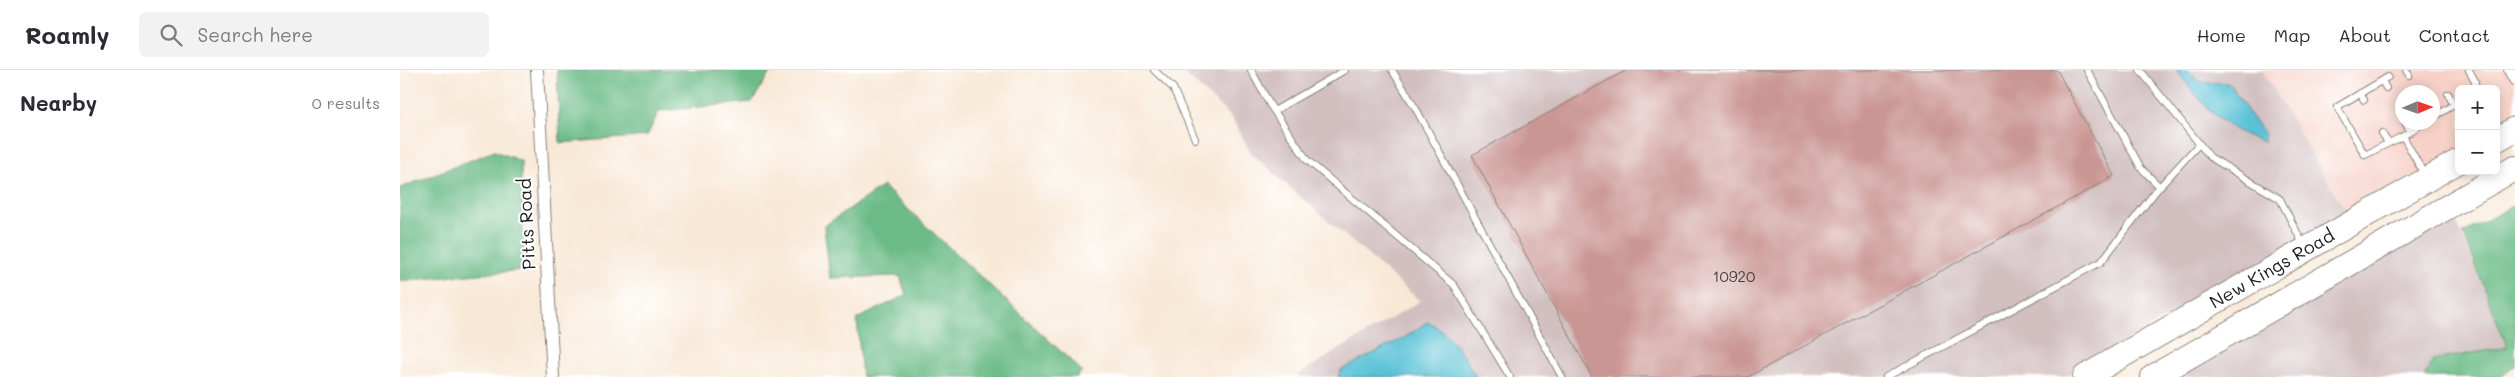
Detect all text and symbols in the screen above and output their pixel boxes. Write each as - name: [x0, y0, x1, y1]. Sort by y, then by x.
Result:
- search box: [139, 12, 489, 57]
- text: Roamly: [25, 19, 109, 50]
- icon: search: [157, 21, 185, 49]
- text: Search here: [197, 22, 313, 47]
- text: Home: [2197, 23, 2246, 47]
- text: Map: [2274, 23, 2310, 47]
- text: About: [2338, 23, 2391, 47]
- text: Contact: [2419, 23, 2490, 47]
- north arrow: [2395, 85, 2440, 130]
- map controls: [2455, 85, 2500, 175]
- button: +: [2455, 85, 2500, 130]
- text: Nearby: [20, 89, 97, 116]
- text: 0 results: [312, 92, 380, 113]
- button: −: [2455, 130, 2500, 175]
- street label: Pitts Road: [512, 178, 540, 270]
- street label: New Kings Road: [2205, 223, 2338, 314]
- house number: 10920: [1713, 266, 1755, 286]

